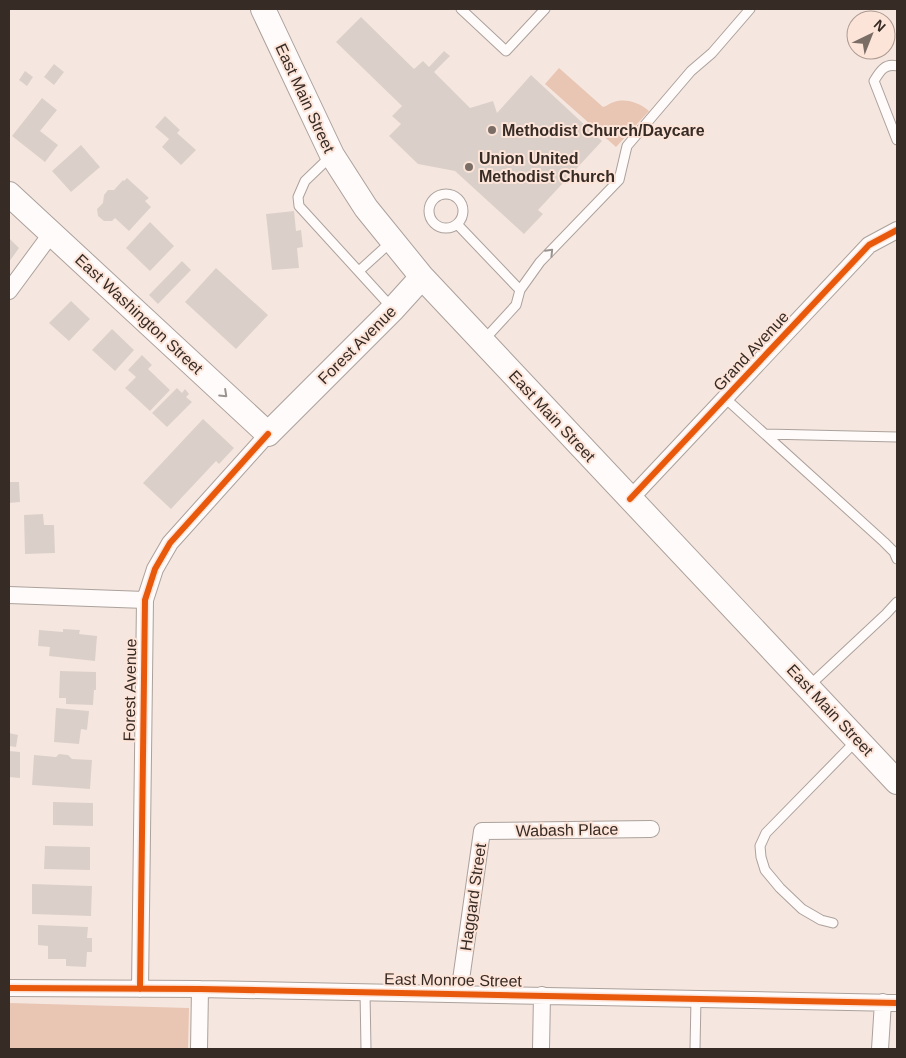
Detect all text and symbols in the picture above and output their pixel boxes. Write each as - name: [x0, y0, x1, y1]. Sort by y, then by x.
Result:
- north arrow: [846, 10, 896, 60]
- text: N: [871, 16, 889, 35]
- street label: East Main Street: [272, 41, 338, 156]
- place label: Methodist Church/Daycare: [502, 122, 705, 139]
- marker: Methodist Church/Daycare: [486, 124, 498, 136]
- place label: Union United Methodist Church: [479, 150, 615, 185]
- marker: Union United Methodist Church: [463, 161, 475, 173]
- one-way arrow: [544, 248, 553, 257]
- street label: East Washington Street: [72, 251, 206, 378]
- street label: Forest Avenue: [315, 303, 399, 387]
- street label: Grand Avenue: [710, 308, 792, 394]
- street label: East Main Street: [505, 367, 599, 465]
- one-way arrow: [219, 388, 228, 397]
- street label: Forest Avenue: [121, 638, 139, 742]
- street label: East Main Street: [783, 661, 877, 759]
- street label: Wabash Place: [516, 821, 619, 839]
- street label: Haggard Street: [457, 842, 489, 952]
- street label: East Monroe Street: [384, 970, 523, 990]

